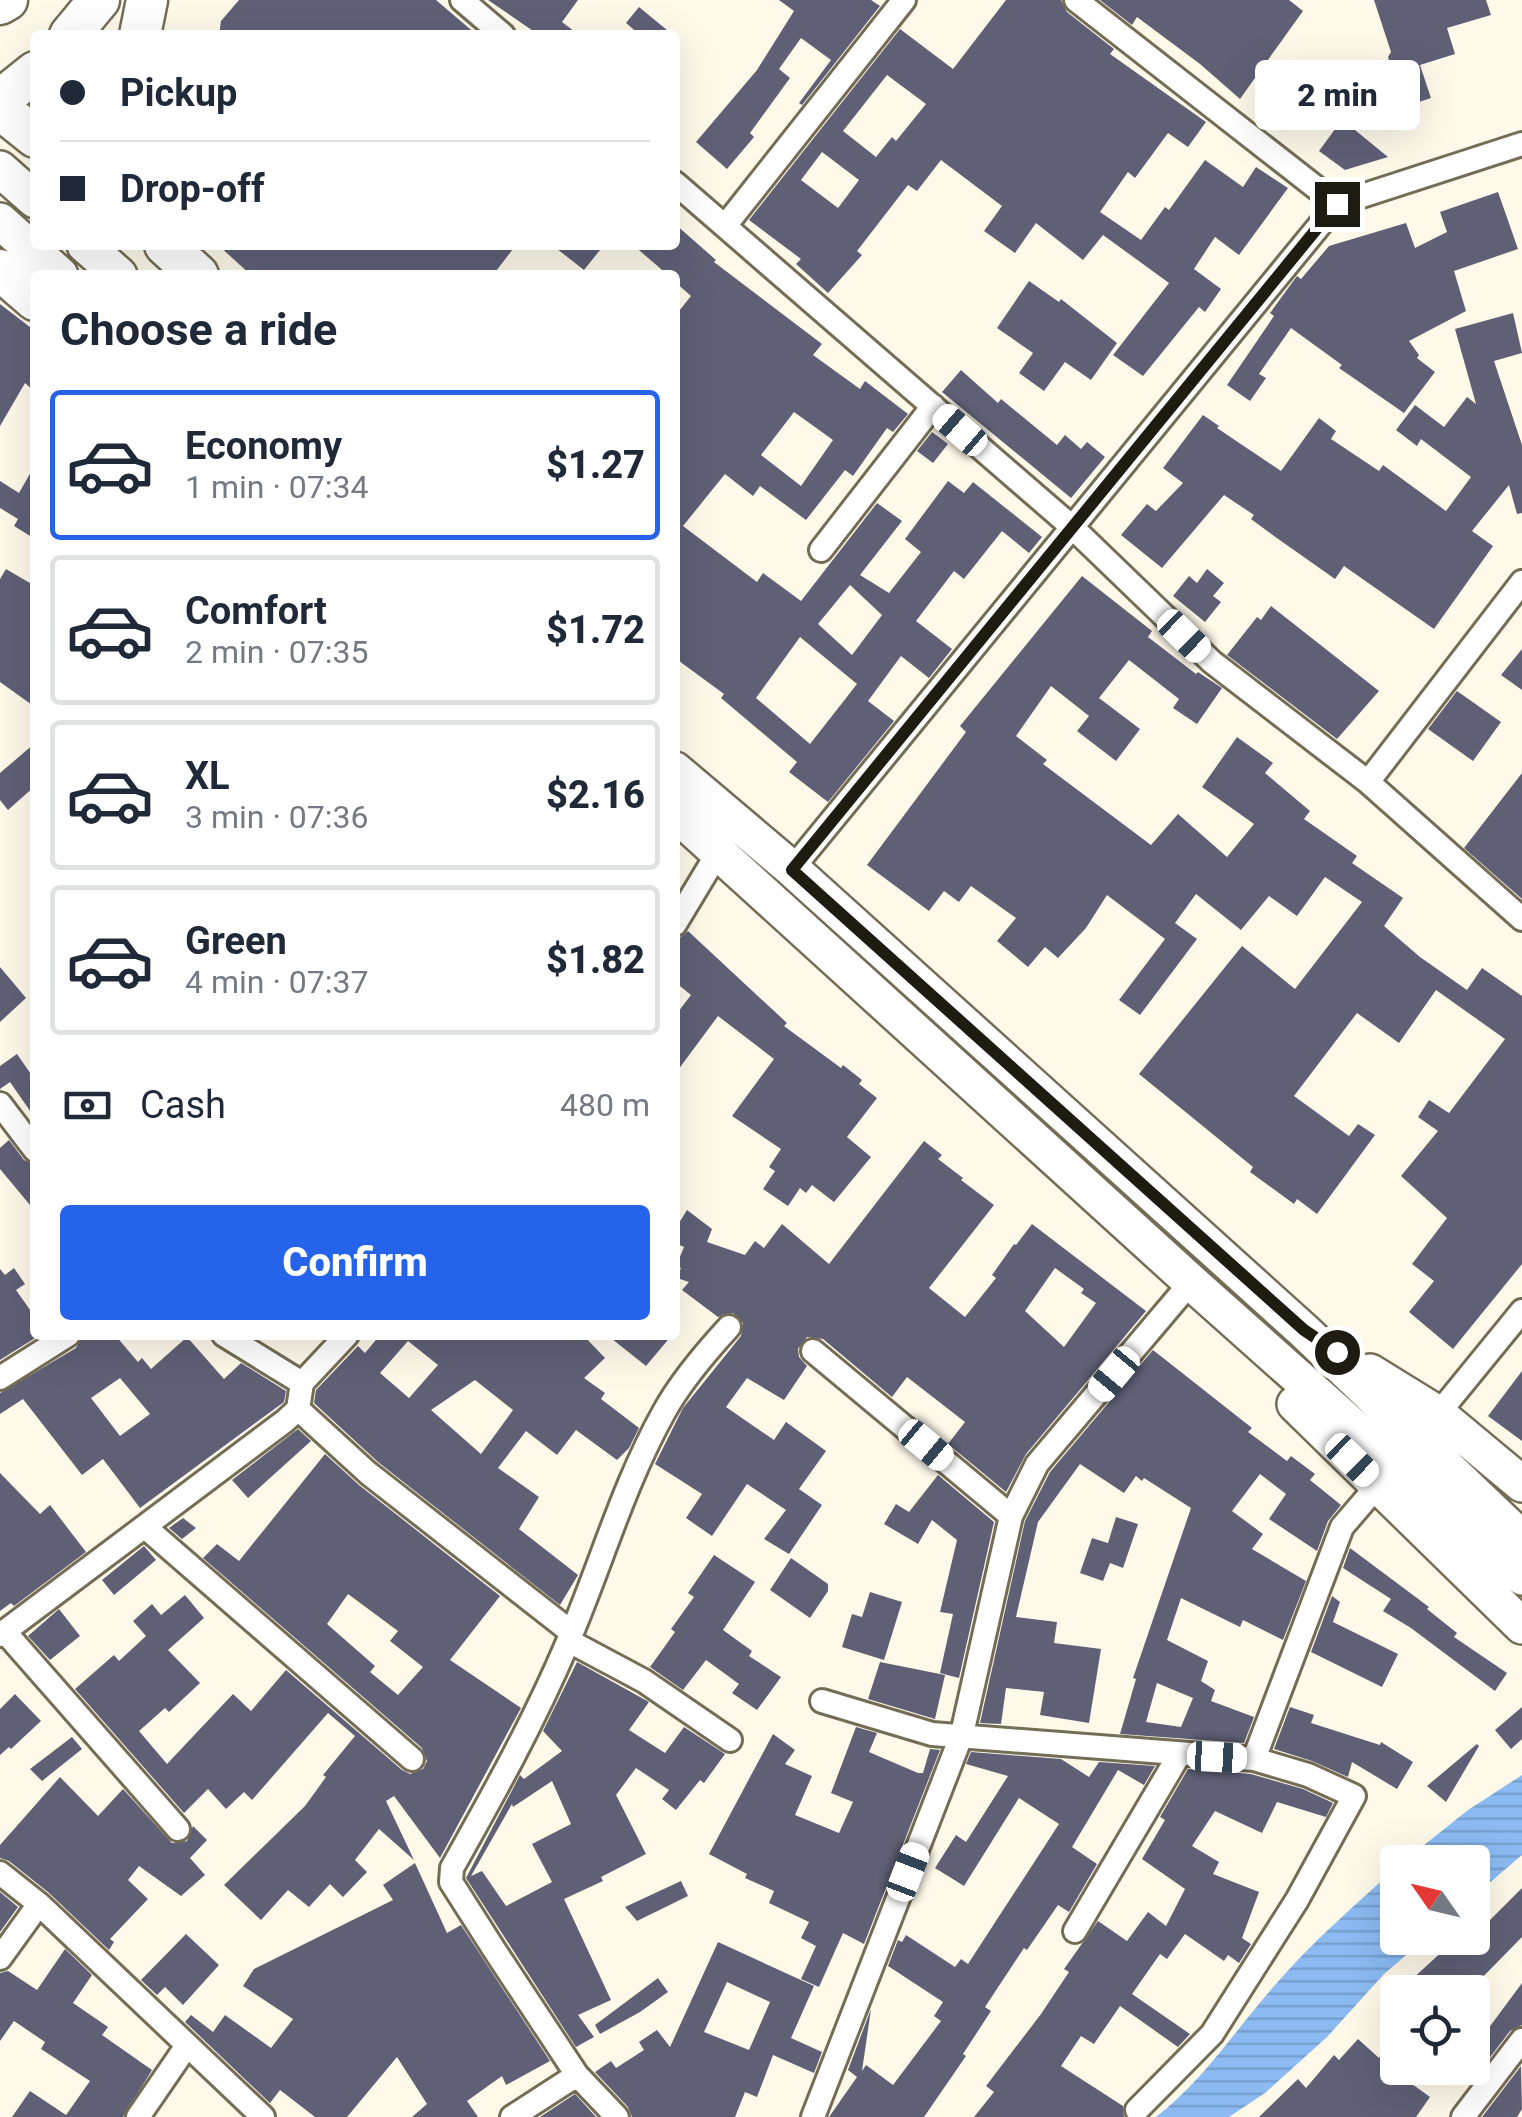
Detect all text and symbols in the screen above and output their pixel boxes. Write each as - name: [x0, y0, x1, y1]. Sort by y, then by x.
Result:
- callout: 2 min: [1254, 59, 1420, 129]
- text: Pickup: [120, 71, 237, 115]
- text: 2 min: [1297, 76, 1378, 114]
- text: Drop-off: [120, 167, 265, 211]
- route end: [1315, 182, 1360, 227]
- text: Choose a ride: [60, 303, 337, 356]
- car: [928, 399, 992, 461]
- icon: car: [65, 420, 155, 510]
- text: Economy: [185, 424, 342, 468]
- text: $1.27: [546, 443, 645, 487]
- text: 1 min · 07:34: [185, 468, 368, 506]
- icon: car: [65, 585, 155, 675]
- text: Comfort: [185, 589, 327, 633]
- car: [1152, 604, 1216, 668]
- text: $1.72: [546, 608, 645, 652]
- text: 2 min · 07:35: [185, 633, 368, 671]
- icon: car: [65, 750, 155, 840]
- text: XL: [185, 754, 230, 798]
- text: $2.16: [546, 773, 645, 817]
- text: 3 min · 07:36: [185, 798, 368, 836]
- icon: car: [65, 915, 155, 1005]
- text: Green: [185, 919, 287, 963]
- text: $1.82: [546, 938, 645, 982]
- text: 4 min · 07:37: [185, 963, 368, 1001]
- icon: cash: [60, 1078, 115, 1133]
- text: Cash: [140, 1083, 226, 1127]
- text: 480 m: [560, 1086, 650, 1124]
- button: Confirm: [60, 1205, 650, 1320]
- route start: [1315, 1330, 1360, 1375]
- car: [1083, 1341, 1145, 1407]
- car: [893, 1414, 959, 1476]
- car: [1320, 1428, 1384, 1492]
- car: [1186, 1740, 1248, 1774]
- car: [883, 1839, 933, 1905]
- north arrow: [1380, 1845, 1490, 1955]
- map controls: [1380, 1845, 1490, 2085]
- button: locate: [1380, 1975, 1490, 2085]

